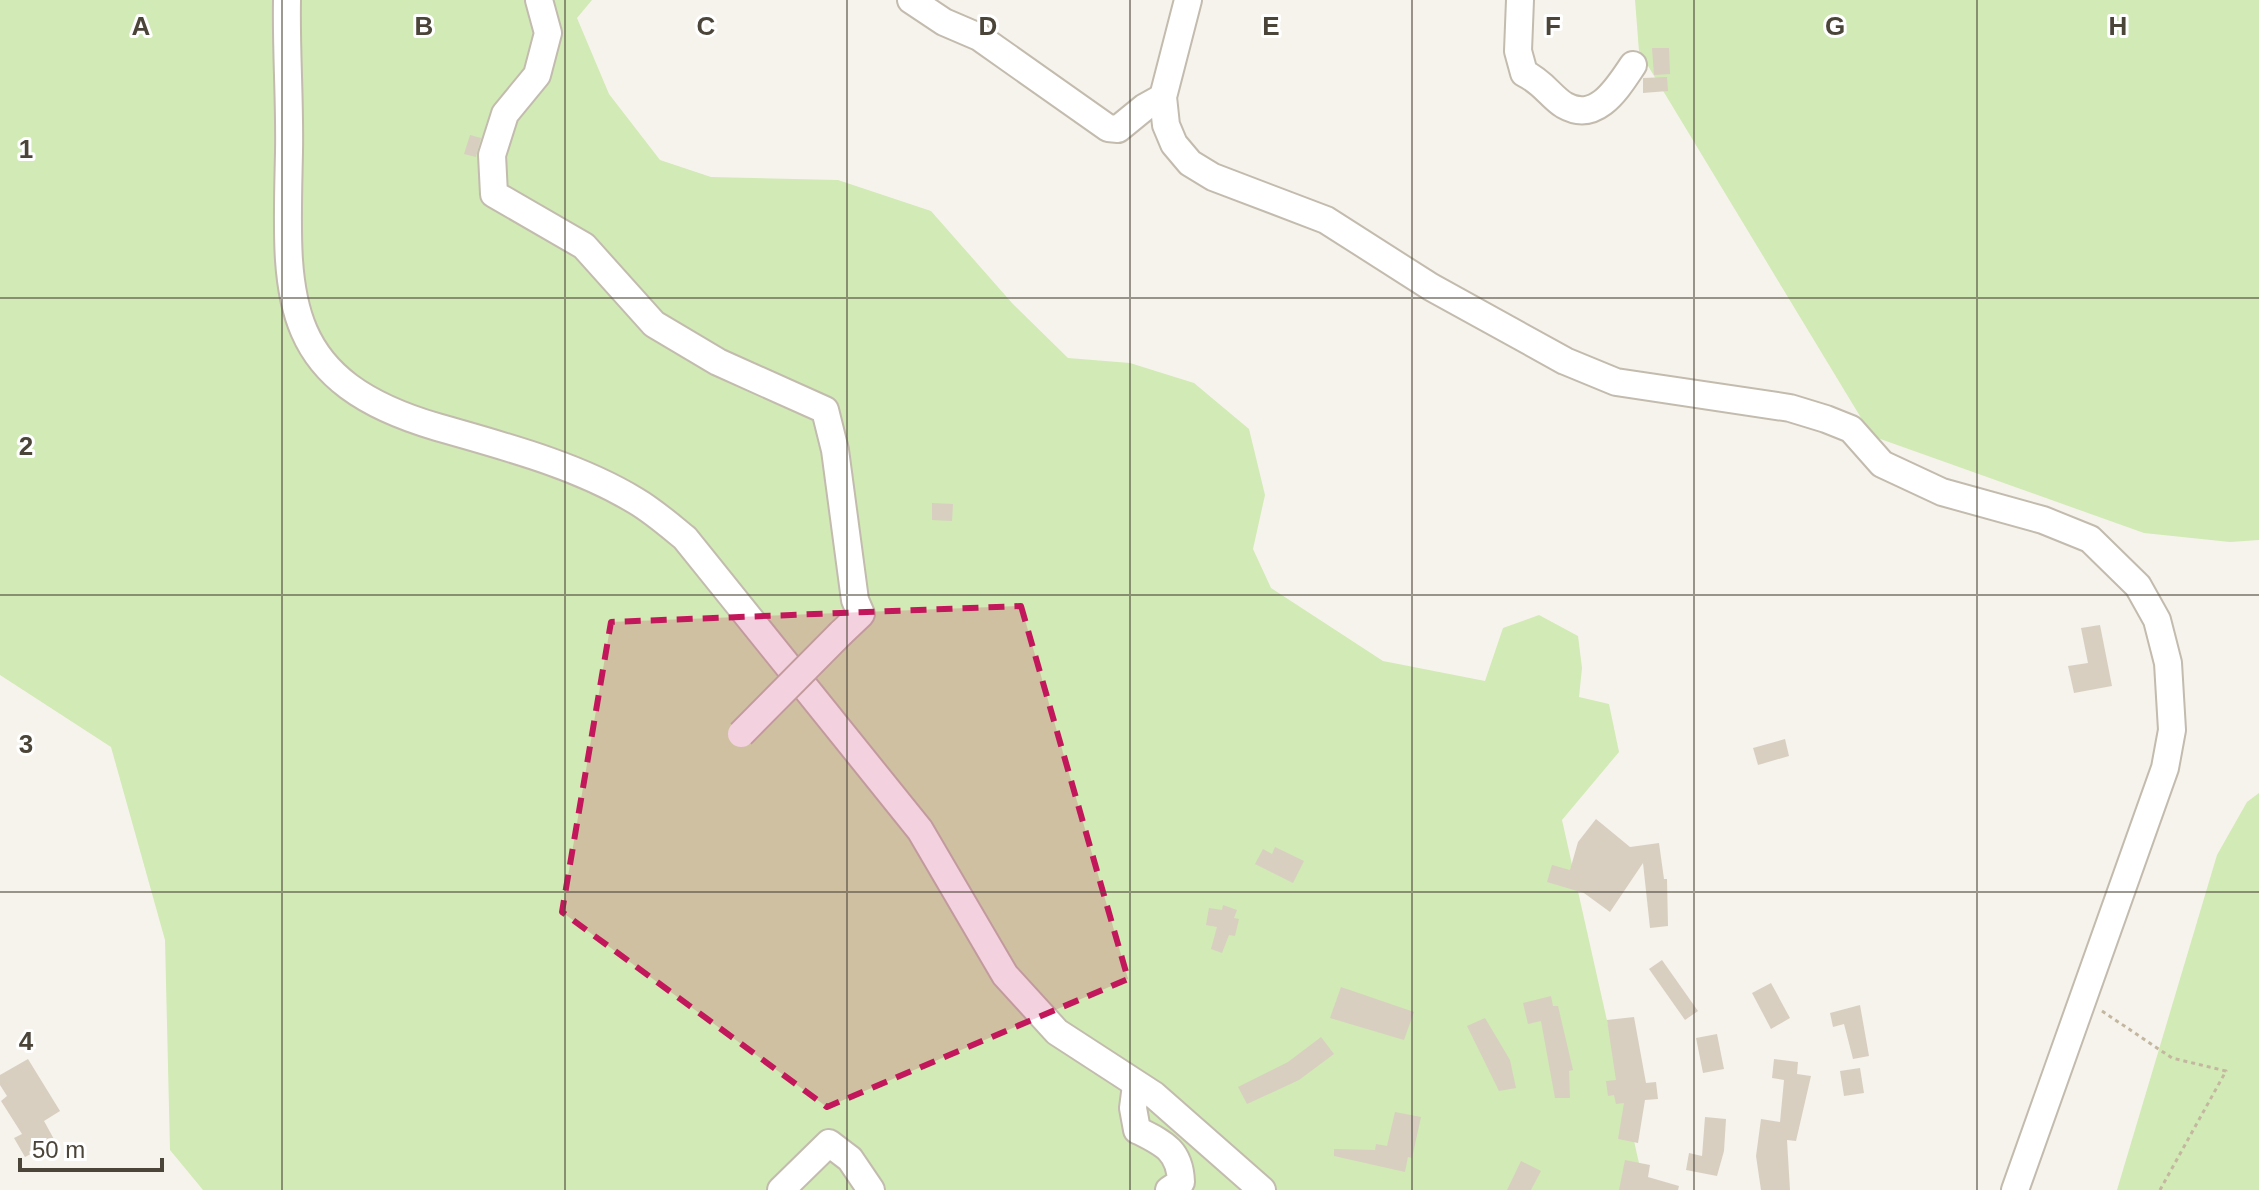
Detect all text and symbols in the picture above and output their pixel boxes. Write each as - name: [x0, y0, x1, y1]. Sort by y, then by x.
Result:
- text: A: [132, 11, 151, 41]
- text: B: [415, 11, 433, 41]
- text: C: [697, 11, 716, 41]
- text: D: [979, 11, 997, 41]
- text: E: [1262, 11, 1280, 41]
- text: F: [1545, 11, 1561, 41]
- text: G: [1825, 11, 1845, 41]
- text: H: [2109, 11, 2127, 41]
- text: 1: [19, 134, 33, 164]
- text: 2: [19, 431, 33, 461]
- text: 3: [19, 729, 33, 759]
- text: 4: [19, 1026, 34, 1056]
- scale bar: [20, 1122, 162, 1172]
- text: 50 m: [32, 1136, 85, 1163]

